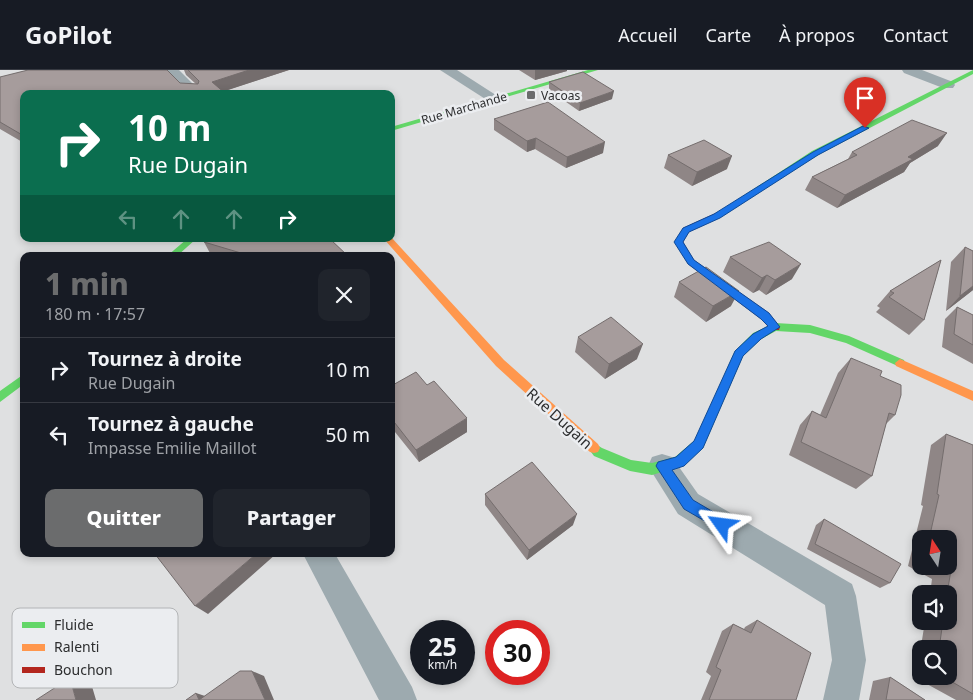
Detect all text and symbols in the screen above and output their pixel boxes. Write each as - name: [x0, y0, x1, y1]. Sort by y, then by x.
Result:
- text: GoPilot: [25, 18, 112, 51]
- text: Accueil: [618, 23, 678, 47]
- text: Carte: [706, 23, 751, 47]
- text: À propos: [779, 23, 855, 47]
- text: Contact: [883, 23, 948, 47]
- pin: [844, 77, 886, 128]
- icon: arrive: [851, 84, 879, 112]
- place label: Vacoas: [541, 87, 580, 104]
- street label: Rue Marchande: [419, 88, 509, 128]
- marker: Vacoas: [525, 89, 537, 101]
- text: 10 m: [128, 104, 211, 151]
- icon: right: [45, 110, 110, 175]
- text: Rue Dugain: [128, 149, 248, 179]
- icon: left: [114, 205, 142, 233]
- icon: ahead: [167, 205, 195, 233]
- icon: ahead: [220, 205, 248, 233]
- icon: right: [273, 205, 301, 233]
- text: 1 min: [45, 263, 129, 304]
- button: close: [318, 269, 370, 321]
- text: 180 m · 17:57: [45, 303, 145, 325]
- text: Tournez à droite: [88, 346, 242, 372]
- icon: right: [45, 356, 73, 384]
- text: 10 m: [326, 357, 370, 383]
- text: Rue Dugain: [88, 372, 175, 394]
- street label: Rue Dugain: [523, 383, 597, 453]
- text: Tournez à gauche: [88, 411, 254, 437]
- icon: left: [45, 421, 73, 449]
- text: 50 m: [326, 422, 370, 448]
- text: Impasse Emilie Maillot: [88, 437, 256, 459]
- button: Quitter: [45, 489, 203, 547]
- button: Partager: [213, 489, 370, 547]
- position arrow: [695, 498, 747, 550]
- north arrow: [912, 530, 958, 575]
- map controls: [912, 530, 957, 685]
- button: sound: [912, 585, 957, 630]
- legend: [12, 608, 178, 688]
- text: Fluide: [54, 615, 94, 634]
- speed limit sign: 30: [485, 620, 550, 685]
- text: 25: [428, 629, 457, 663]
- text: Ralenti: [54, 637, 99, 656]
- button: search: [912, 640, 957, 685]
- text: km/h: [428, 656, 457, 673]
- text: Bouchon: [54, 660, 113, 679]

